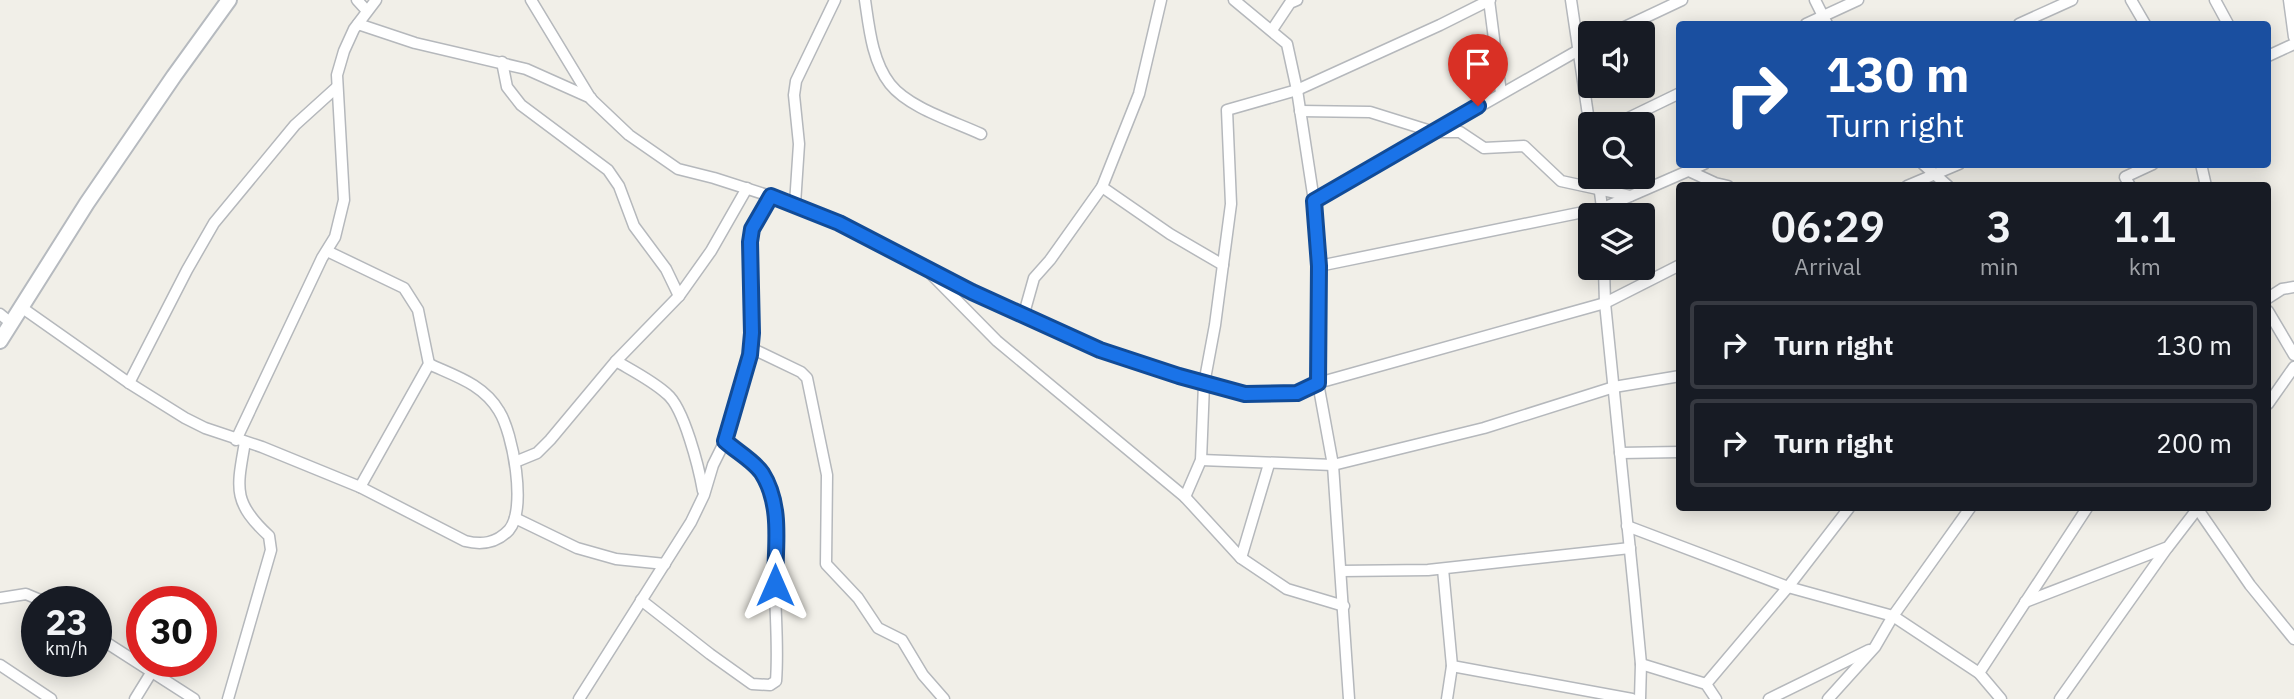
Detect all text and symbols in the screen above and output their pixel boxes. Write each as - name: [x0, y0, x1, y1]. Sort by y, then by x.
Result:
- map controls: [1578, 21, 1655, 280]
- button: sound: [1578, 21, 1655, 98]
- pin: [1448, 34, 1508, 106]
- text: 130 m: [1826, 42, 1970, 105]
- icon: arrive: [1459, 45, 1497, 83]
- icon: right: [1711, 49, 1802, 140]
- text: Turn right: [1826, 104, 1964, 146]
- button: search: [1578, 112, 1655, 189]
- text: 06:29: [1771, 199, 1885, 254]
- text: 3: [1986, 199, 2012, 254]
- text: 1.1: [2113, 199, 2176, 254]
- button: layers: [1578, 203, 1655, 280]
- text: Arrival: [1794, 251, 1861, 281]
- text: min: [1980, 251, 2019, 281]
- text: km: [2129, 251, 2161, 281]
- icon: right: [1715, 326, 1753, 364]
- text: Turn right: [1774, 328, 1893, 362]
- text: 130 m: [2156, 328, 2232, 362]
- icon: right: [1715, 424, 1753, 462]
- text: Turn right: [1774, 426, 1893, 460]
- text: 200 m: [2156, 426, 2232, 460]
- position arrow: [738, 548, 812, 622]
- speed limit sign: 30: [126, 586, 217, 677]
- text: 23: [45, 599, 88, 645]
- text: km/h: [45, 637, 88, 660]

